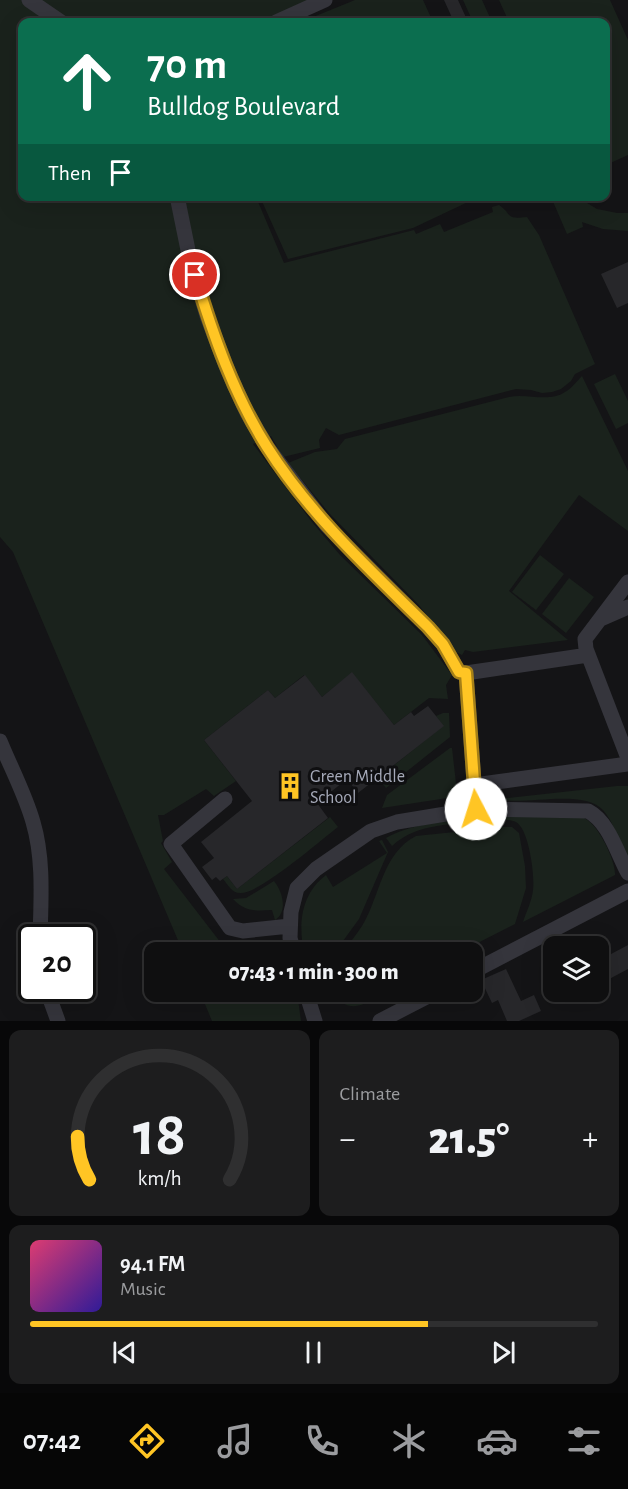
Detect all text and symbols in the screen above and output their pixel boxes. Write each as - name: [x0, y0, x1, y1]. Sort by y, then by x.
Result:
- icon: ahead: [48, 42, 126, 120]
- text: 70 m: [147, 44, 227, 86]
- text: Bulldog Boulevard: [147, 93, 340, 120]
- icon: arrive: [104, 156, 137, 189]
- text: Then: [48, 162, 92, 184]
- pin: [169, 249, 220, 300]
- icon: arrive: [178, 258, 211, 291]
- place label: Green Middle School: [310, 768, 405, 807]
- building icon: Green Middle School: [275, 771, 305, 801]
- position arrow: [444, 777, 508, 841]
- speed limit sign: 20: [18, 924, 96, 1002]
- map controls: [543, 936, 609, 1002]
- button: layers: [543, 936, 609, 1002]
- text: 07:43 · 1 min · 300 m: [228, 961, 399, 983]
- text: Climate: [340, 1084, 400, 1104]
- text: 18: [133, 1104, 186, 1166]
- text: 21.5°: [428, 1117, 509, 1162]
- text: −: [340, 1123, 355, 1156]
- text: +: [582, 1123, 598, 1156]
- text: km/h: [137, 1168, 181, 1189]
- text: 94.1 FM: [120, 1253, 185, 1275]
- text: Music: [120, 1279, 166, 1299]
- icon: previous: [108, 1336, 141, 1369]
- icon: pause: [297, 1336, 330, 1369]
- icon: next: [487, 1336, 520, 1369]
- icon: directions: [126, 1420, 168, 1462]
- icon: music: [214, 1420, 256, 1462]
- icon: phone: [301, 1420, 343, 1462]
- icon: climate: [388, 1420, 430, 1462]
- icon: car: [476, 1420, 518, 1462]
- icon: filters: [563, 1420, 605, 1462]
- text: 07:42: [23, 1427, 81, 1454]

